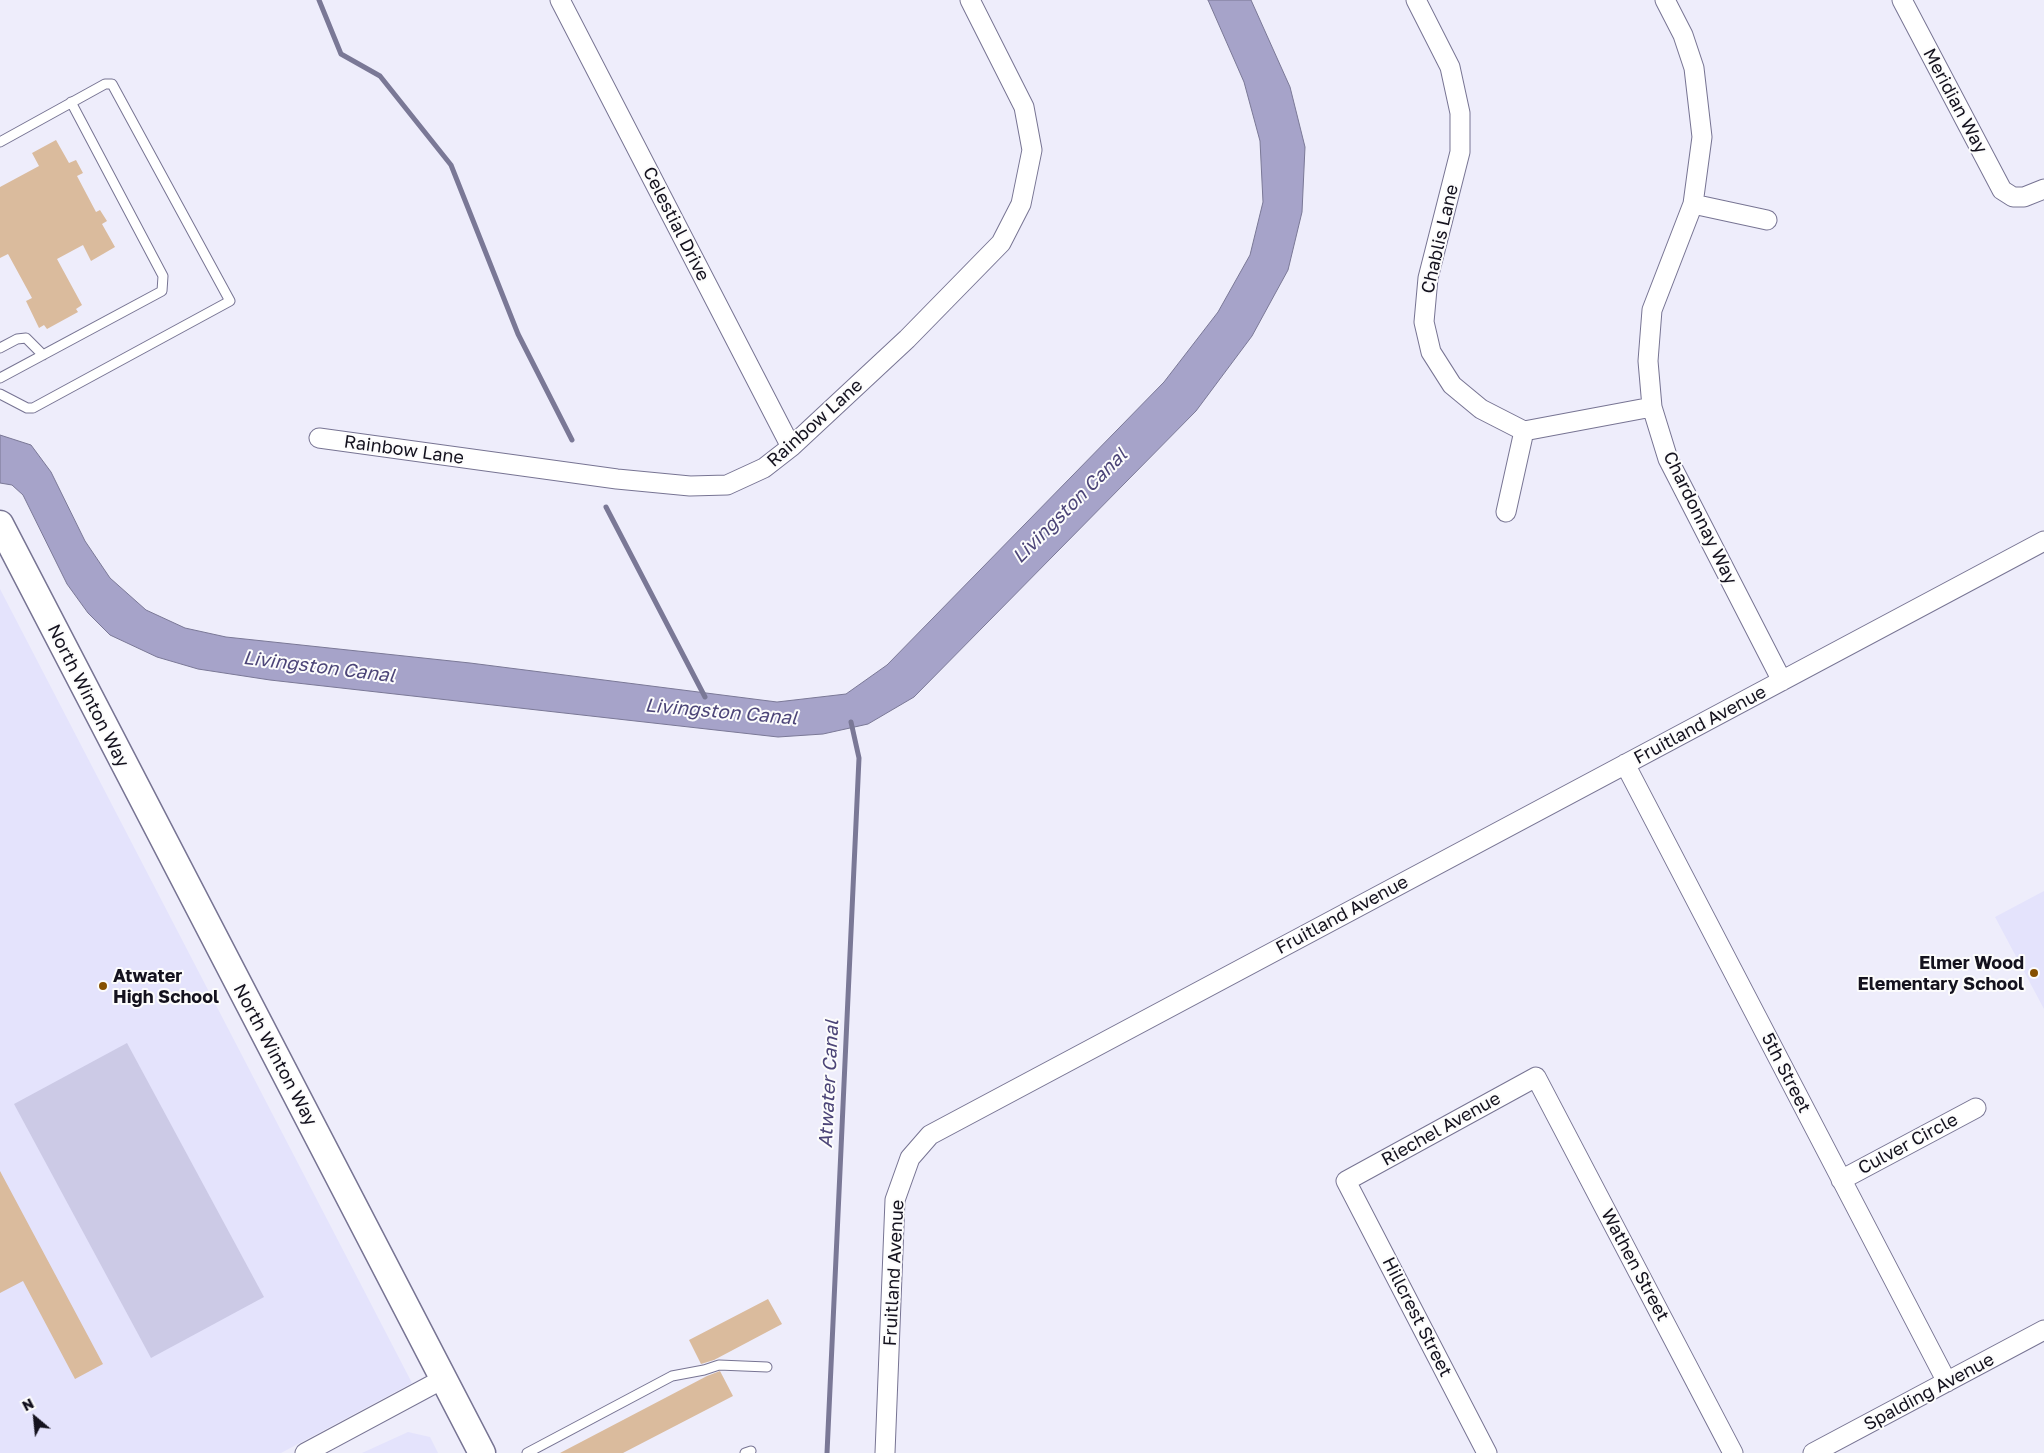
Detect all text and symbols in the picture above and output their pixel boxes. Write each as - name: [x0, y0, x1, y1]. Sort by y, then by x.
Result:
- street label: Meridian Way: [1918, 45, 1992, 157]
- street label: Celestial Drive: [638, 163, 714, 285]
- street label: Chablis Lane: [1417, 182, 1463, 296]
- street label: Rainbow Lane: [763, 374, 867, 472]
- street label: Rainbow Lane: [343, 431, 465, 469]
- water label: Livingston Canal: [1008, 444, 1132, 568]
- street label: Chardonnay Way: [1658, 448, 1742, 588]
- street label: North Winton Way: [43, 621, 133, 771]
- water label: Livingston Canal: [242, 646, 396, 688]
- street label: Fruitland Avenue: [1630, 681, 1770, 769]
- water label: Livingston Canal: [644, 694, 798, 730]
- street label: Fruitland Avenue: [1272, 871, 1412, 959]
- place label: Elmer Wood Elementary School: [1858, 952, 2024, 994]
- place label: Atwater High School: [113, 965, 219, 1008]
- marker: Elmer Wood Elementary School: [2028, 967, 2040, 979]
- marker: Atwater High School: [97, 980, 109, 992]
- street label: North Winton Way: [228, 980, 322, 1130]
- water label: Atwater Canal: [814, 1019, 844, 1149]
- street label: 5th Street: [1757, 1030, 1815, 1116]
- street label: Riechel Avenue: [1378, 1087, 1504, 1171]
- street label: Culver Circle: [1854, 1109, 1962, 1179]
- street label: Fruitland Avenue: [879, 1199, 909, 1347]
- street label: Wathen Street: [1596, 1205, 1674, 1325]
- street label: Hillcrest Street: [1378, 1254, 1456, 1380]
- street label: Spalding Avenue: [1860, 1349, 1998, 1435]
- north arrow: [10, 1393, 60, 1443]
- text: N: [19, 1394, 36, 1414]

